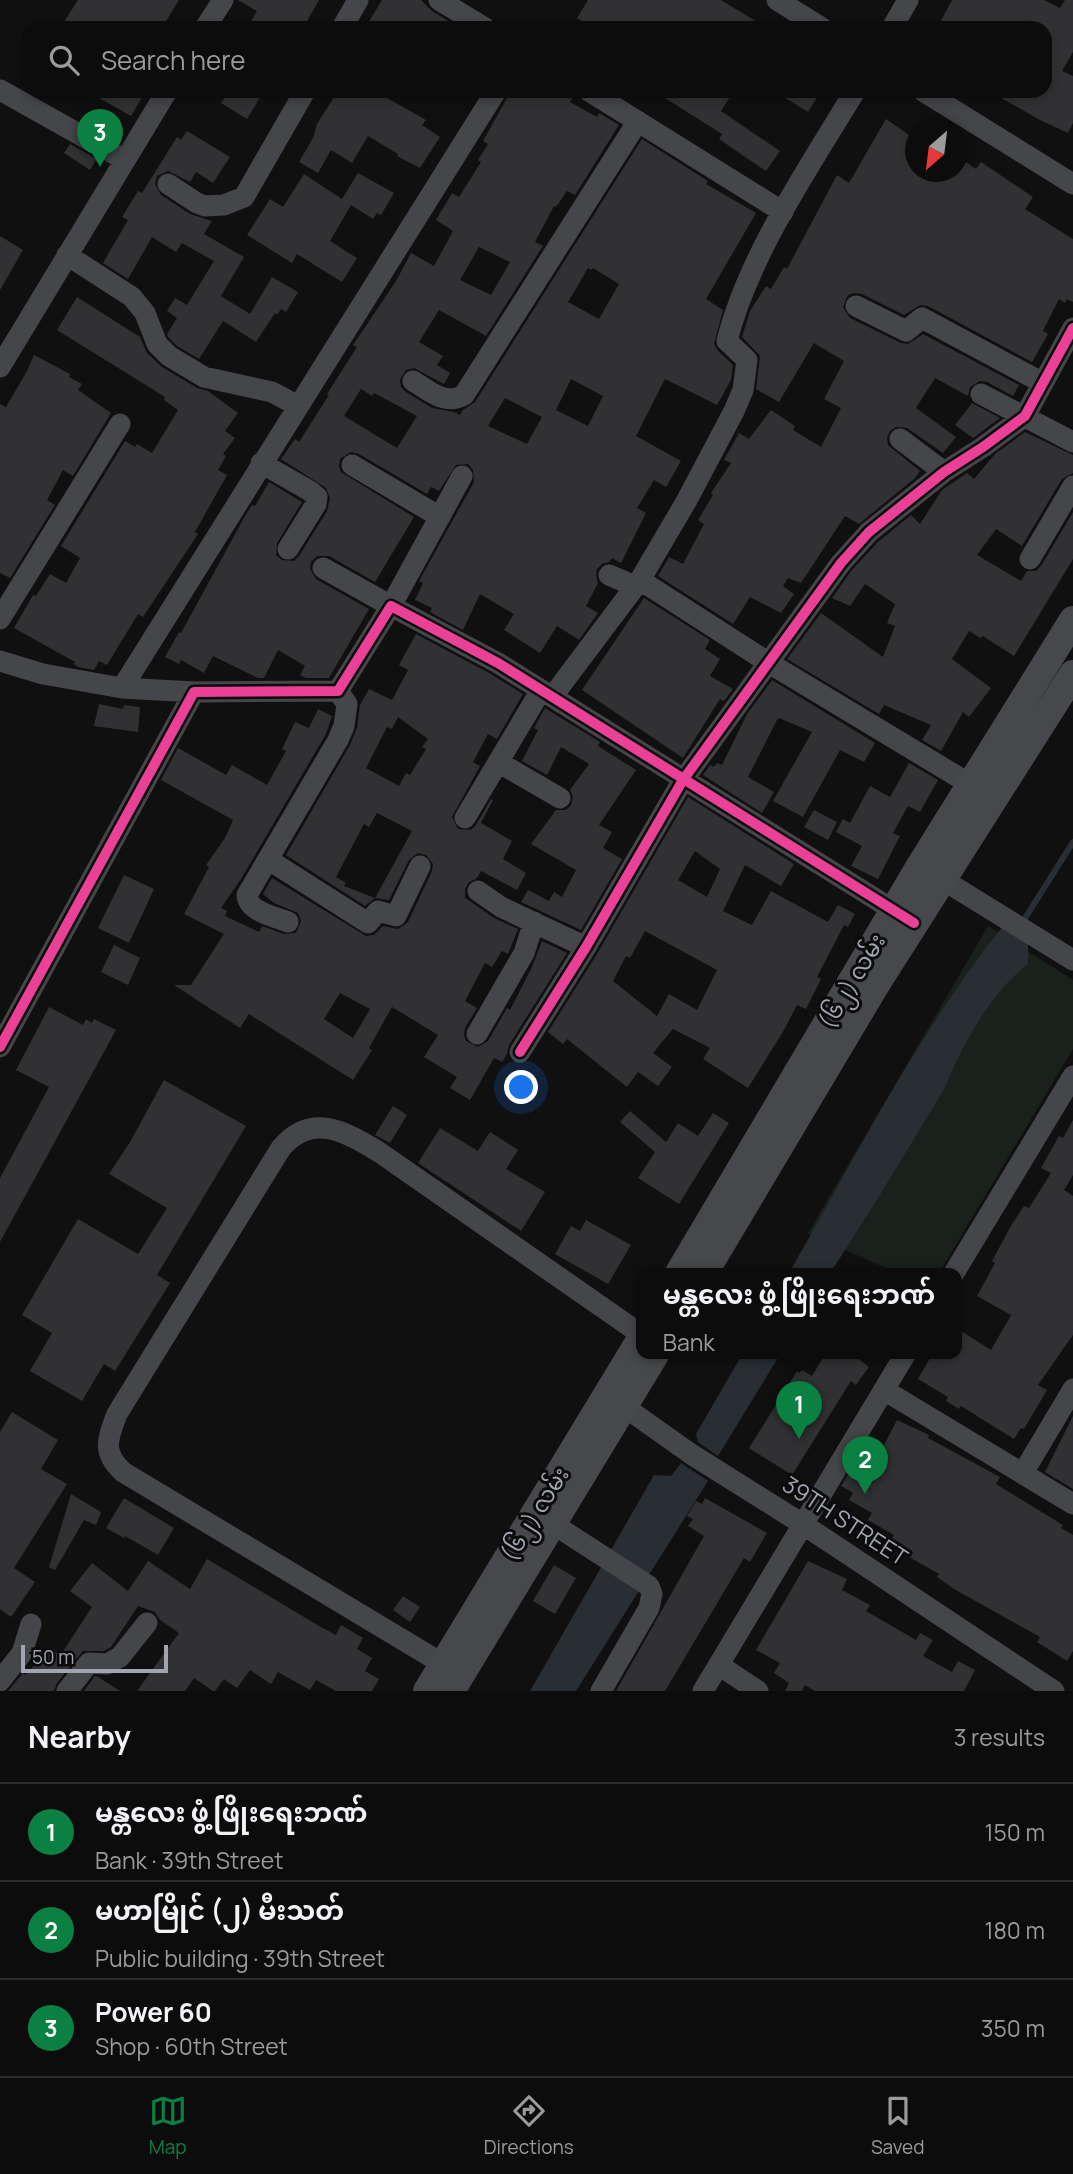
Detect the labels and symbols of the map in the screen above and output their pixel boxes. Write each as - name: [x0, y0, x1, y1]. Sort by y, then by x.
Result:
- pin: 3: [77, 109, 123, 167]
- north arrow: [905, 119, 968, 182]
- street label: (၆၂) လမ်း: [810, 927, 896, 1036]
- your location: [504, 1070, 538, 1104]
- pin: 1: [776, 1381, 822, 1439]
- pin: 2: [842, 1436, 888, 1494]
- street label: (၆၂) လမ်း: [493, 1460, 579, 1569]
- street label: 39TH STREET: [777, 1468, 915, 1573]
- scale bar: [21, 1642, 168, 1674]

